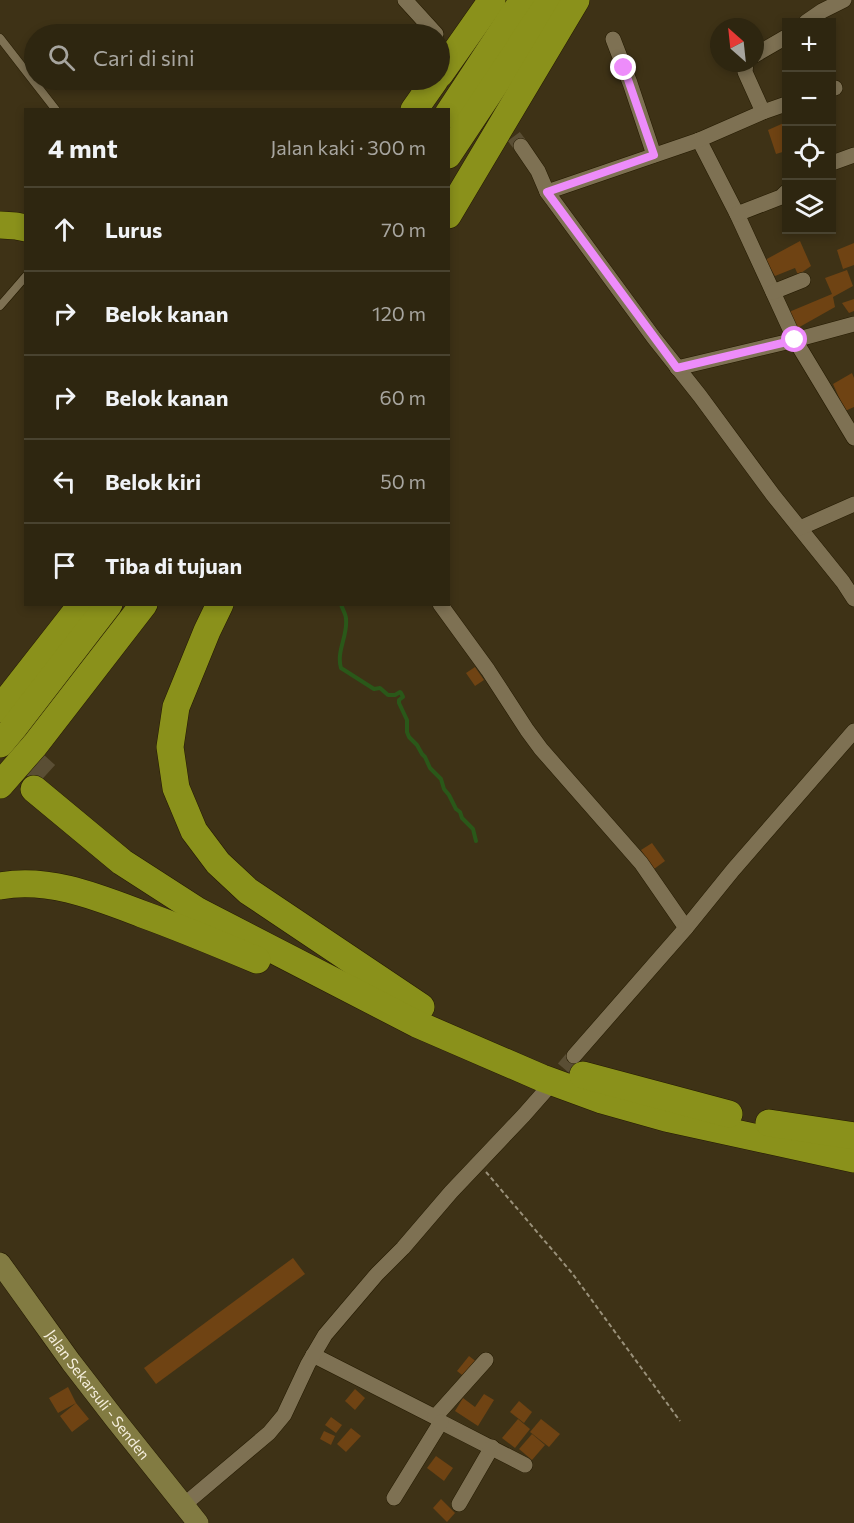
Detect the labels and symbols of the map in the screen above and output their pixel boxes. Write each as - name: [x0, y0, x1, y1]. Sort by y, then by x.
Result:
- north arrow: [710, 18, 764, 72]
- route end: [610, 54, 636, 80]
- route start: [781, 326, 807, 352]
- street label: Jalan Sekarsuli - Senden: [43, 1326, 154, 1463]

